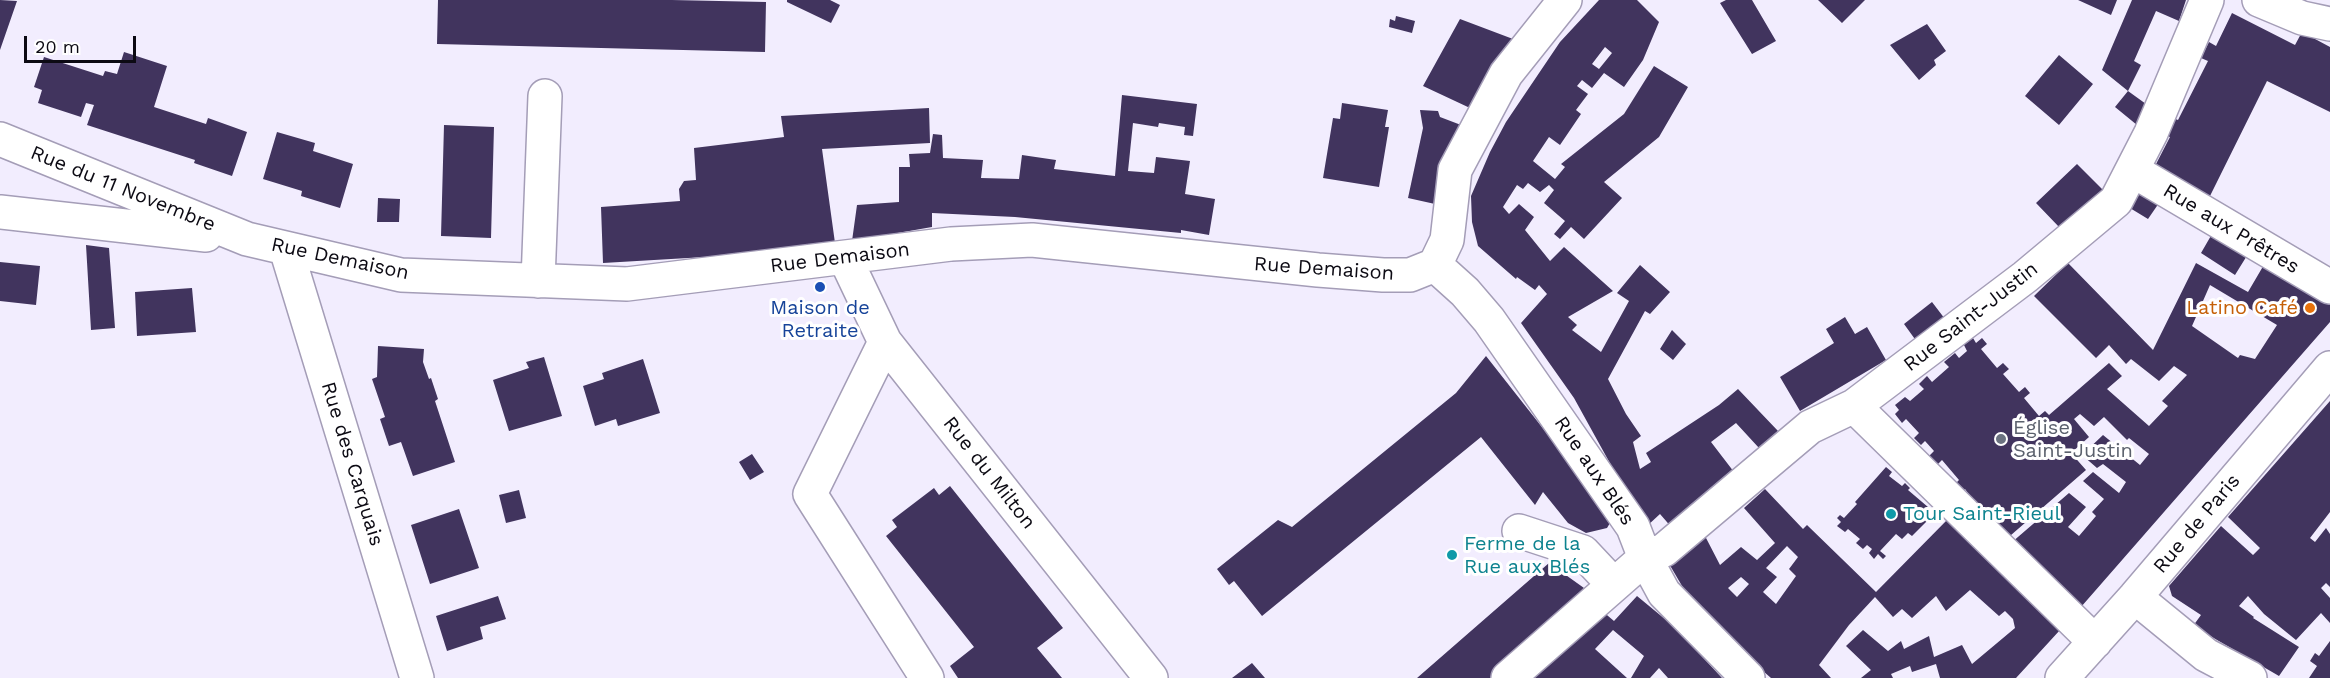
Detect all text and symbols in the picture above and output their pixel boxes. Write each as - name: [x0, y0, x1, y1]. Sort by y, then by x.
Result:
- scale bar: [27, 24, 140, 62]
- text: 20 m: [35, 36, 80, 57]
- street label: Rue du 11 Novembre: [27, 141, 219, 237]
- street label: Rue aux Prêtres: [2159, 179, 2303, 279]
- street label: Rue Demaison: [269, 233, 411, 285]
- street label: Rue Demaison: [769, 238, 911, 278]
- street label: Rue Demaison: [1253, 252, 1395, 286]
- street label: Rue Saint-Justin: [1899, 257, 2043, 377]
- marker: Maison de Retraite: [813, 280, 827, 294]
- place label: Maison de Retraite: [770, 296, 870, 343]
- place label: Latino Café: [2186, 296, 2298, 320]
- marker: Latino Café: [2303, 301, 2317, 315]
- street label: Rue des Carquais: [316, 379, 388, 549]
- street label: Rue du Milton: [938, 412, 1040, 534]
- street label: Rue aux Blés: [1549, 412, 1639, 530]
- place label: Église Saint-Justin: [2013, 416, 2133, 463]
- marker: Église Saint-Justin: [1994, 432, 2008, 446]
- street label: Rue de Paris: [2149, 469, 2245, 579]
- place label: Tour Saint-Rieul: [1903, 502, 2061, 526]
- marker: Tour Saint-Rieul: [1884, 507, 1898, 521]
- place label: Ferme de la Rue aux Blés: [1464, 532, 1590, 579]
- marker: Ferme de la Rue aux Blés: [1445, 548, 1459, 562]

